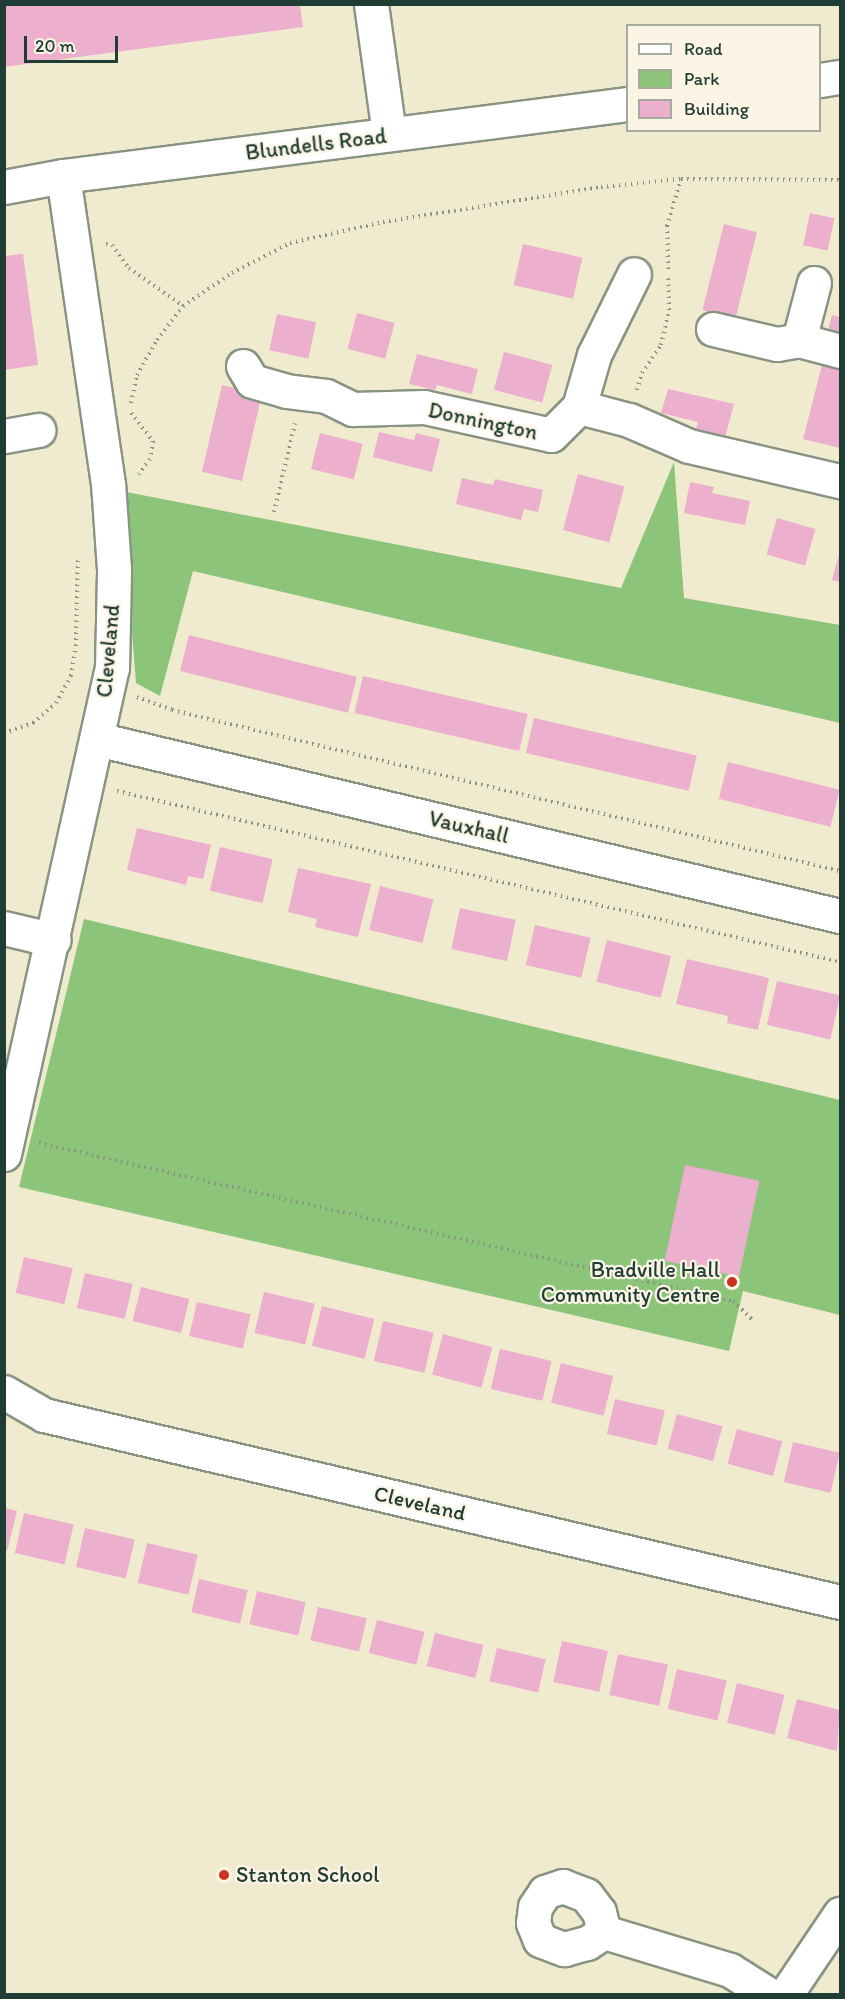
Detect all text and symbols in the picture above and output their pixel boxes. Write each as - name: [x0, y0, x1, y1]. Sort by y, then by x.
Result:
- scale bar: [27, 24, 122, 62]
- legend: [626, 24, 821, 132]
- text: 20 m: [35, 35, 75, 57]
- text: Road: [684, 38, 723, 60]
- text: Park: [684, 68, 719, 90]
- text: Building: [684, 98, 749, 120]
- street label: Blundells Road: [244, 122, 388, 166]
- street label: Donnington: [426, 397, 540, 445]
- street label: Cleveland: [91, 603, 125, 699]
- street label: Vauxhall: [426, 805, 512, 849]
- place label: Bradville Hall Community Centre: [540, 1256, 720, 1308]
- marker: Bradville Hall Community Centre: [725, 1275, 739, 1289]
- street label: Cleveland: [372, 1480, 468, 1526]
- place label: Stanton School: [236, 1862, 379, 1888]
- marker: Stanton School: [217, 1868, 231, 1882]

